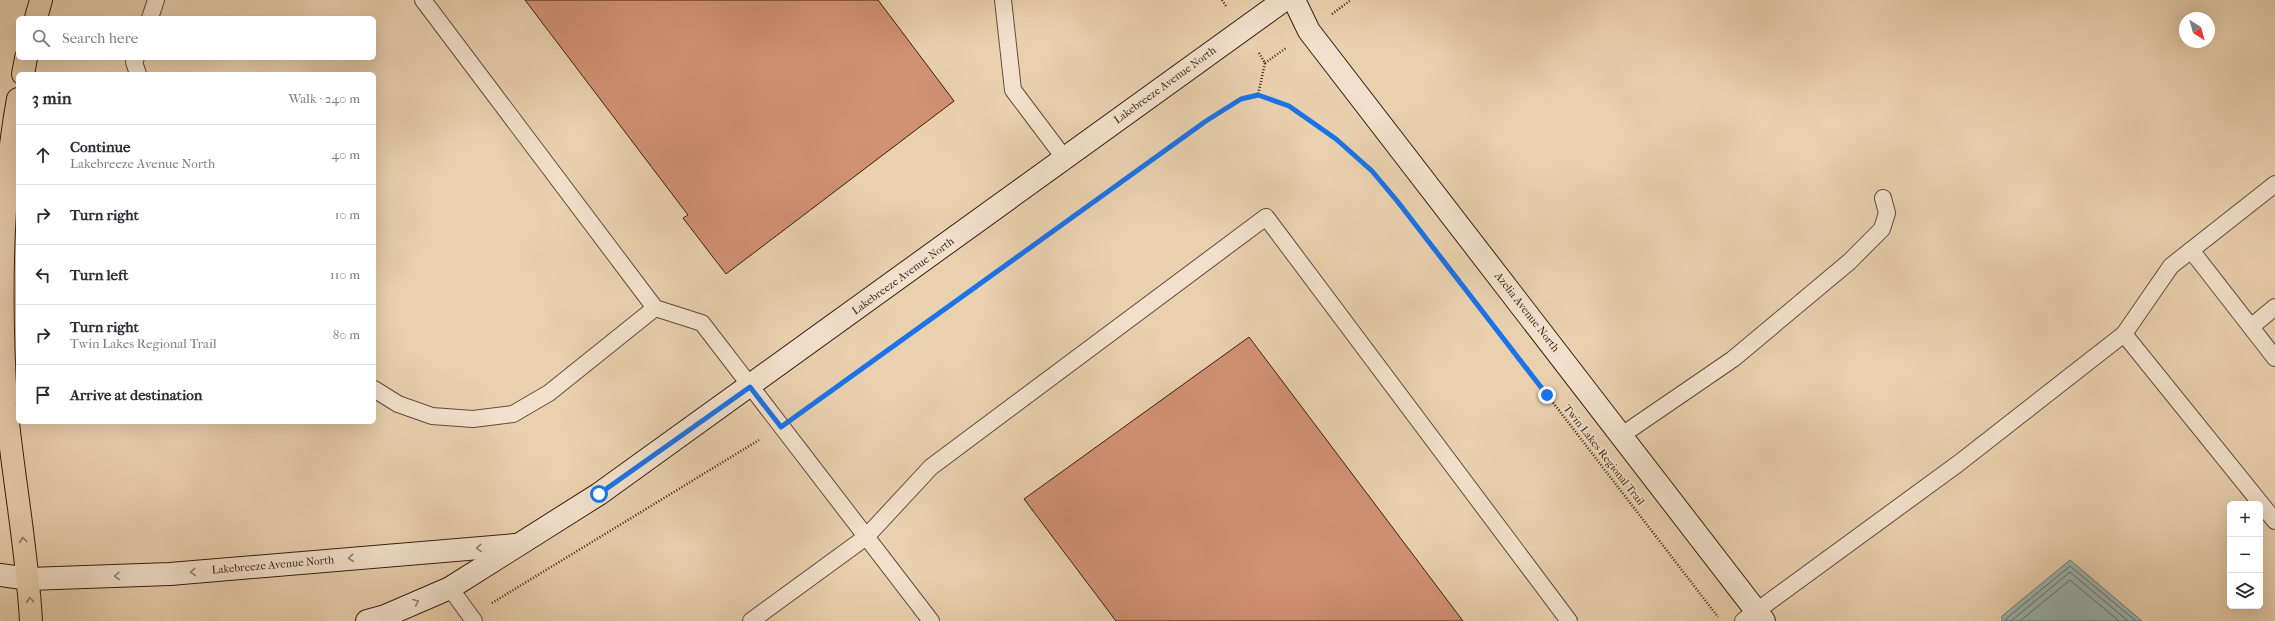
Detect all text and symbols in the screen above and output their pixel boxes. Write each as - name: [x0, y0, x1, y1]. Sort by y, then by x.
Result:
- north arrow: [2179, 12, 2215, 48]
- search box: [16, 16, 376, 60]
- icon: search: [30, 27, 52, 49]
- text: Search here: [62, 29, 138, 47]
- street label: Lakebreeze Avenue North: [1111, 43, 1219, 126]
- text: 3 min: [32, 88, 72, 108]
- text: Walk · 240 m: [288, 91, 360, 106]
- text: Continue: [70, 138, 130, 156]
- icon: ahead: [32, 144, 54, 166]
- text: 40 m: [332, 147, 360, 162]
- text: Lakebreeze Avenue North: [70, 156, 215, 171]
- icon: right: [32, 204, 54, 226]
- text: Turn right: [70, 206, 139, 224]
- text: 10 m: [335, 207, 360, 222]
- street label: Lakebreeze Avenue North: [849, 234, 957, 317]
- icon: left: [32, 264, 54, 286]
- text: Turn left: [70, 266, 128, 284]
- text: 110 m: [330, 267, 360, 282]
- street label: Azelia Avenue North: [1491, 269, 1563, 355]
- text: Turn right: [70, 318, 139, 336]
- icon: right: [32, 324, 54, 346]
- text: 80 m: [333, 327, 360, 342]
- text: Twin Lakes Regional Trail: [70, 336, 217, 351]
- icon: arrive: [32, 384, 54, 406]
- text: Arrive at destination: [70, 386, 202, 404]
- route end: [1538, 386, 1556, 404]
- street label: Twin Lakes Regional Trail: [1561, 402, 1647, 508]
- route start: [590, 485, 608, 503]
- map controls: [2227, 501, 2263, 609]
- button: +: [2227, 501, 2263, 537]
- one-way arrow: [19, 537, 28, 543]
- button: −: [2227, 537, 2263, 573]
- one-way arrow: [476, 543, 482, 552]
- street label: Lakebreeze Avenue North: [211, 553, 336, 577]
- one-way arrow: [348, 554, 354, 563]
- one-way arrow: [190, 567, 196, 576]
- one-way arrow: [114, 572, 120, 580]
- button: layers: [2227, 573, 2263, 609]
- one-way arrow: [25, 597, 34, 603]
- one-way arrow: [413, 599, 420, 607]

